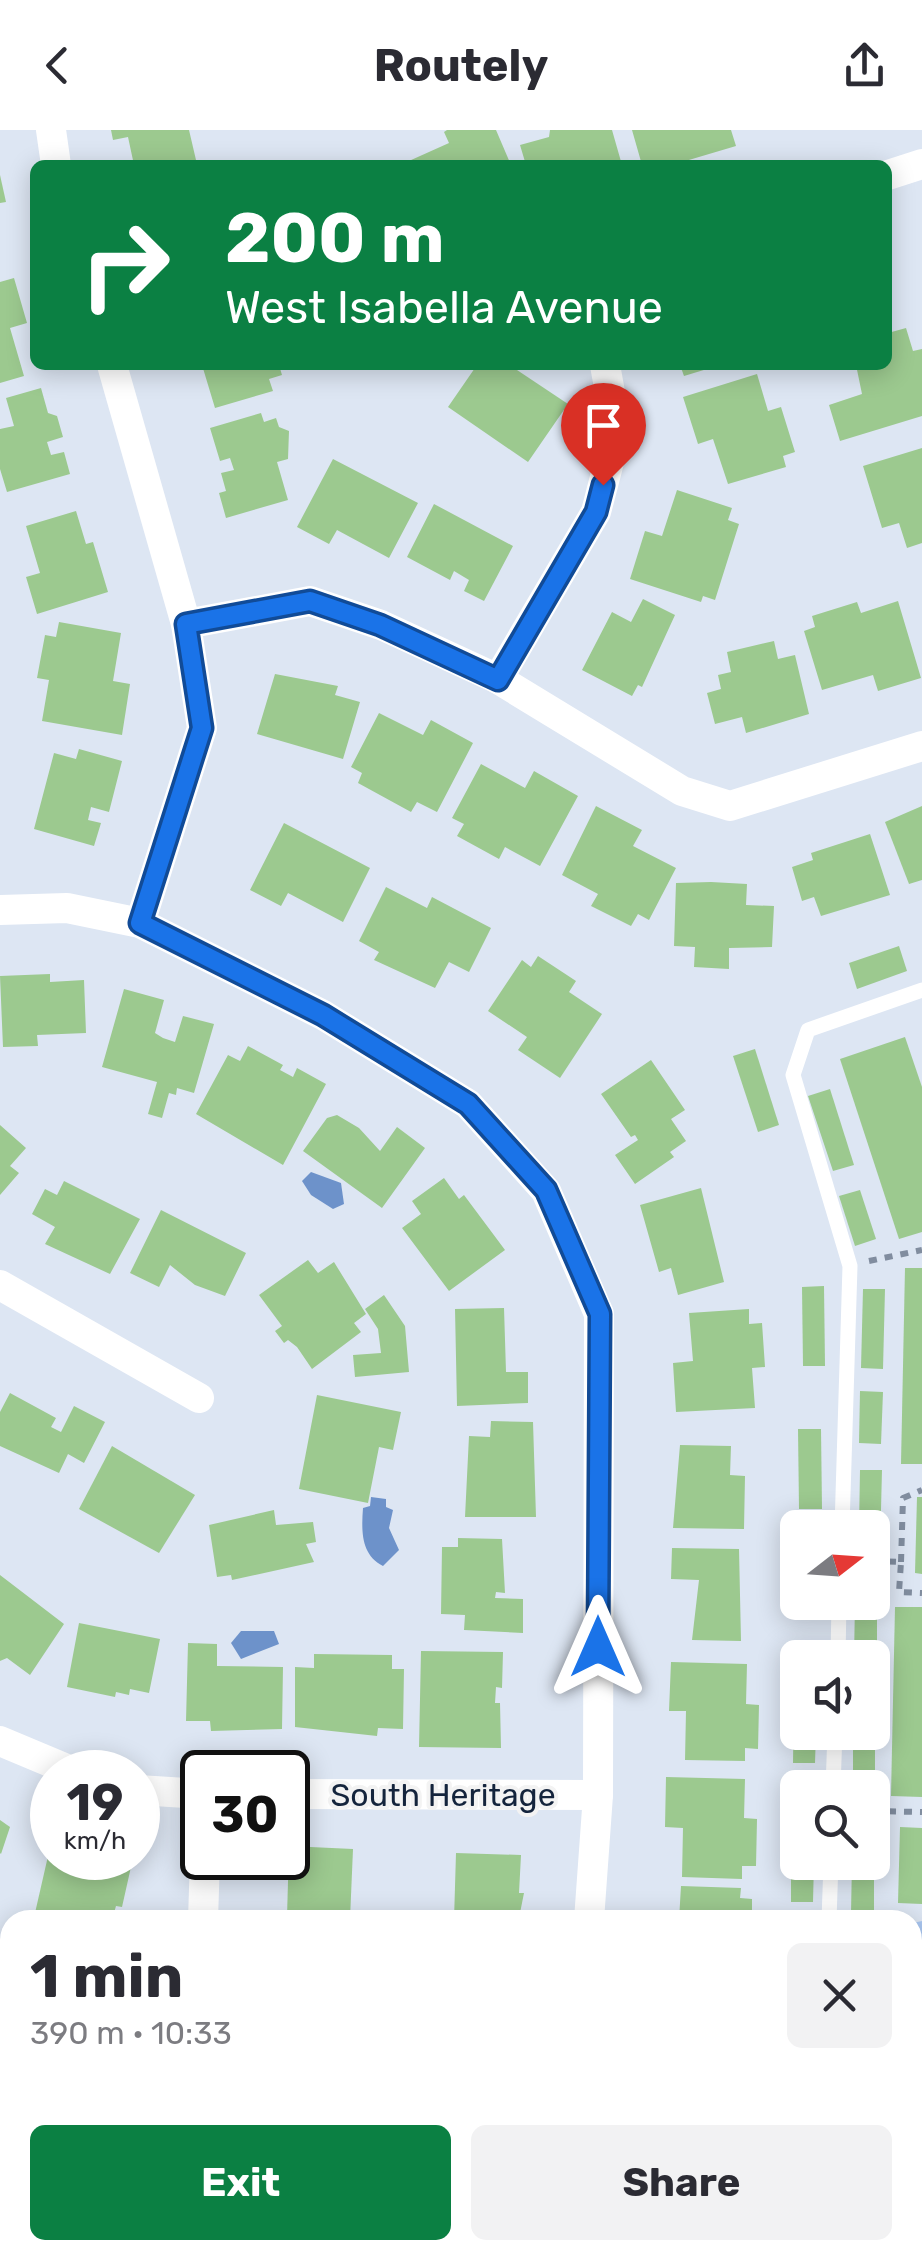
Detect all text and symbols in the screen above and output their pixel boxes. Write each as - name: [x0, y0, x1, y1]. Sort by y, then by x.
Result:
- icon: back: [30, 38, 85, 93]
- icon: share: [837, 38, 892, 93]
- text: Routely: [374, 39, 548, 92]
- text: 200 m: [225, 197, 445, 280]
- icon: right: [60, 200, 190, 330]
- text: West Isabella Avenue: [225, 281, 663, 334]
- pin: [561, 383, 646, 486]
- icon: arrive: [576, 398, 631, 453]
- north arrow: [780, 1510, 890, 1620]
- map controls: [780, 1510, 890, 1880]
- position arrow: [546, 1595, 650, 1699]
- button: sound: [780, 1640, 890, 1750]
- speed limit sign: 30: [180, 1750, 310, 1880]
- button: search: [780, 1770, 890, 1880]
- text: 19: [67, 1773, 123, 1833]
- street label: South Heritage: [330, 1776, 556, 1814]
- text: km/h: [64, 1826, 126, 1855]
- text: 1 min: [30, 1941, 183, 2012]
- button: close: [787, 1943, 892, 2048]
- text: 390 m · 10:33: [30, 2014, 232, 2052]
- button: Exit: [30, 2125, 451, 2240]
- button: Share: [471, 2125, 892, 2240]

